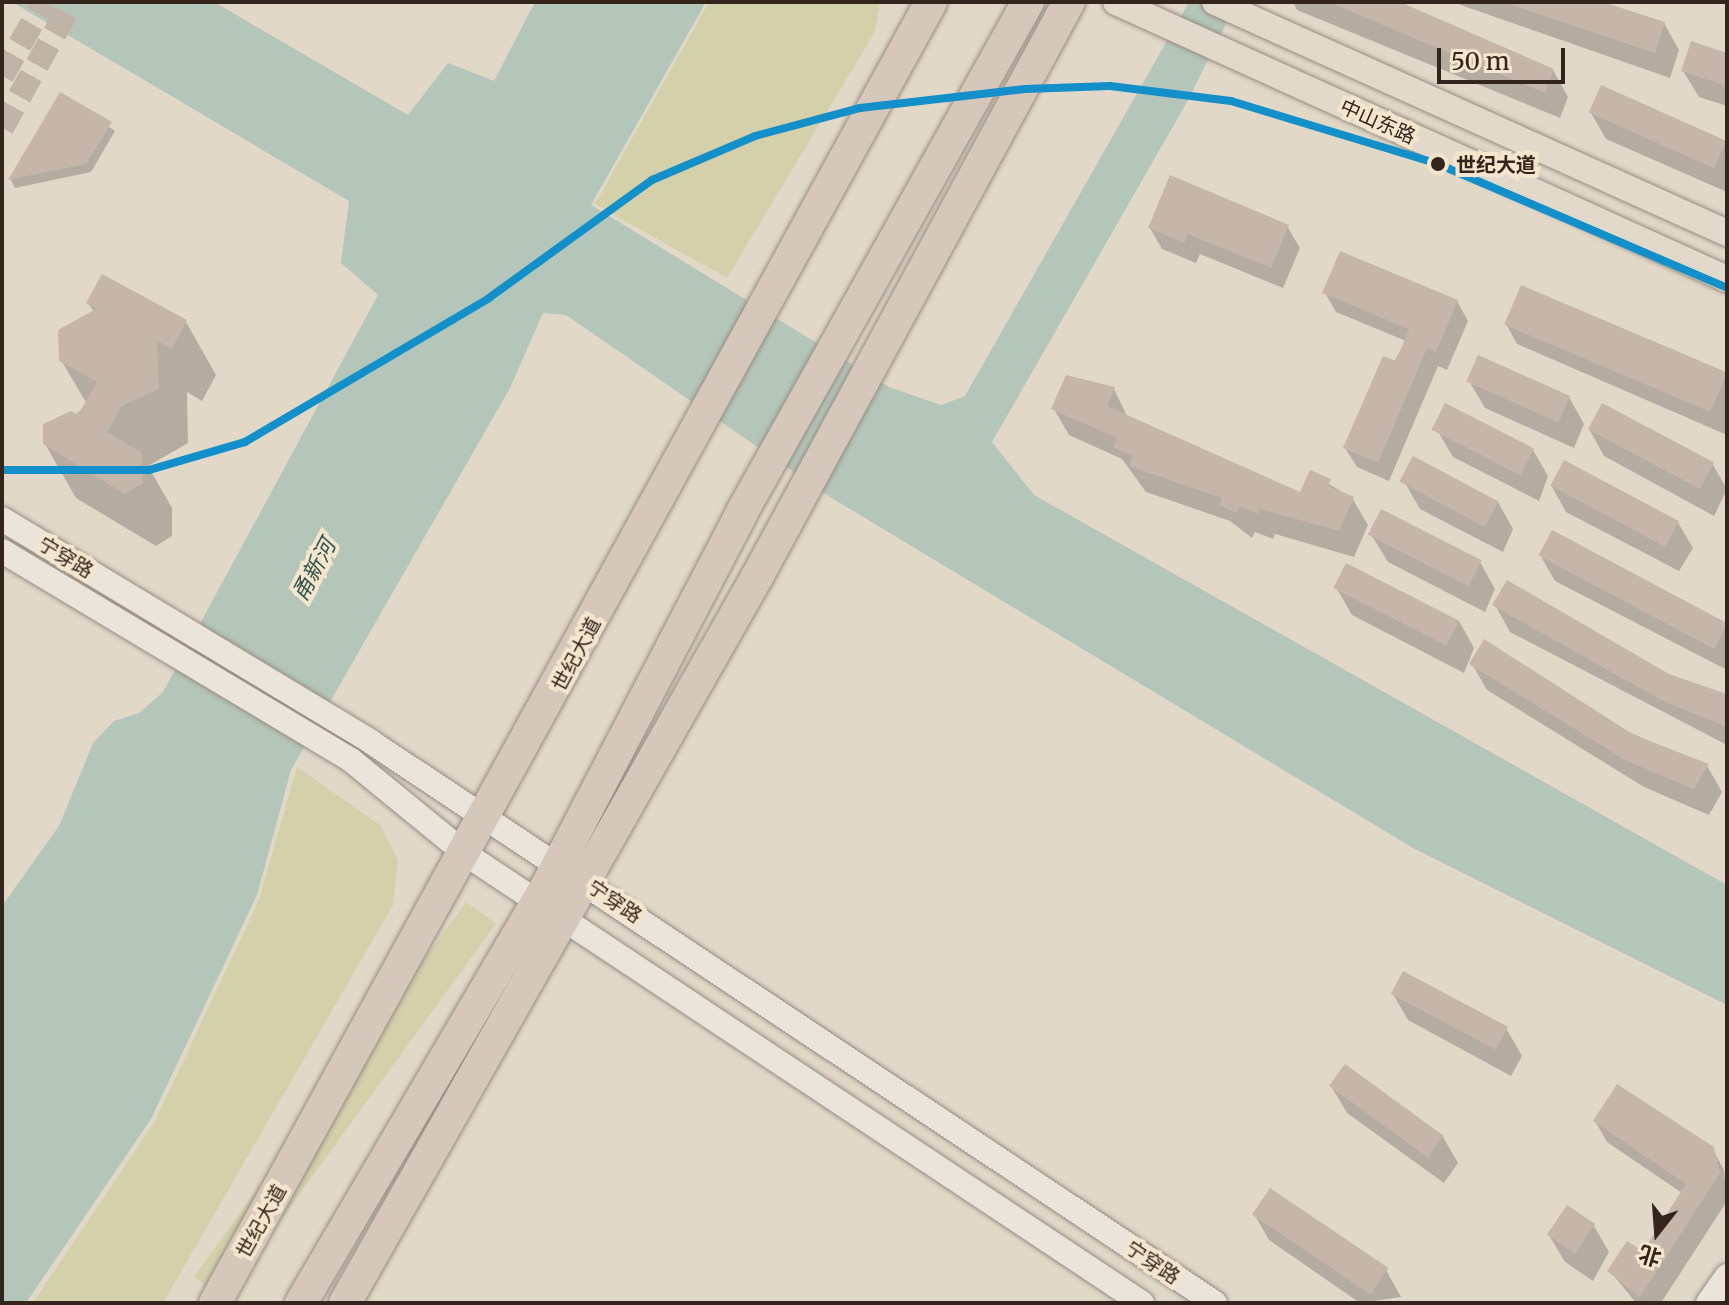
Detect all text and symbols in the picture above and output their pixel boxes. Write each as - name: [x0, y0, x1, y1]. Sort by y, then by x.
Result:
- scale bar: [1441, 32, 1569, 82]
- text: 50 m: [1451, 46, 1510, 77]
- street label: 中山东路: [1337, 94, 1419, 148]
- place label: 世纪大道: [1456, 152, 1536, 176]
- marker: 世纪大道: [1427, 153, 1449, 175]
- street label: 宁穿路: [34, 531, 98, 583]
- water label: 甬新河: [287, 535, 341, 605]
- street label: 世纪大道: [547, 613, 605, 695]
- street label: 宁穿路: [583, 874, 647, 928]
- street label: 世纪大道: [231, 1180, 291, 1262]
- north arrow: [1617, 1193, 1697, 1273]
- street label: 宁穿路: [1121, 1235, 1185, 1289]
- text: 北: [1635, 1239, 1665, 1273]

